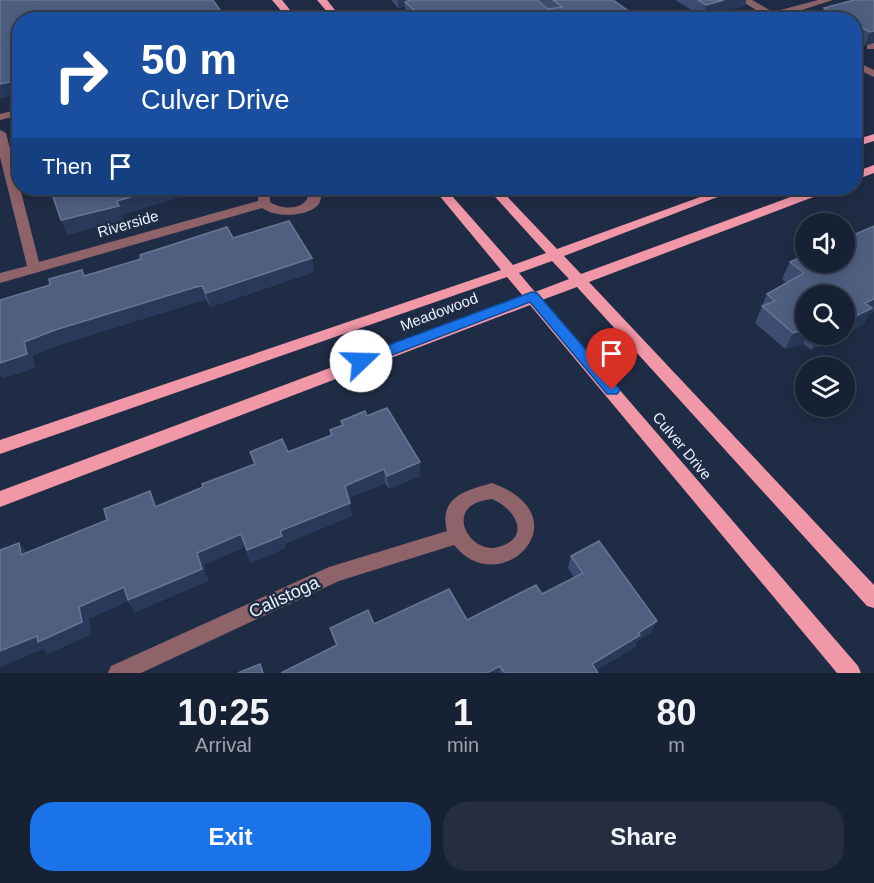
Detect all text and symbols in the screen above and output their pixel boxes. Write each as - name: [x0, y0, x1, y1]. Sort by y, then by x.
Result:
- icon: right: [42, 36, 120, 114]
- text: 50 m: [141, 36, 237, 83]
- text: Culver Drive: [141, 85, 290, 115]
- icon: arrive: [104, 150, 137, 183]
- text: Then: [42, 154, 92, 179]
- street label: Riverside: [95, 207, 160, 240]
- map controls: [795, 213, 855, 417]
- button: sound: [795, 213, 855, 273]
- button: search: [795, 285, 855, 345]
- street label: Meadowood: [398, 289, 480, 334]
- pin: [586, 328, 637, 390]
- position arrow: [329, 329, 393, 393]
- icon: arrive: [595, 337, 628, 370]
- button: layers: [795, 357, 855, 417]
- street label: Culver Drive: [649, 409, 715, 483]
- street label: Calistoga: [246, 572, 323, 622]
- text: 10:25: [177, 692, 269, 733]
- text: 1: [453, 692, 473, 733]
- text: 80: [657, 692, 697, 733]
- text: Arrival: [195, 734, 252, 756]
- text: min: [447, 734, 479, 756]
- text: m: [668, 734, 685, 756]
- button: Exit: [30, 802, 431, 871]
- button: Share: [443, 802, 844, 871]

